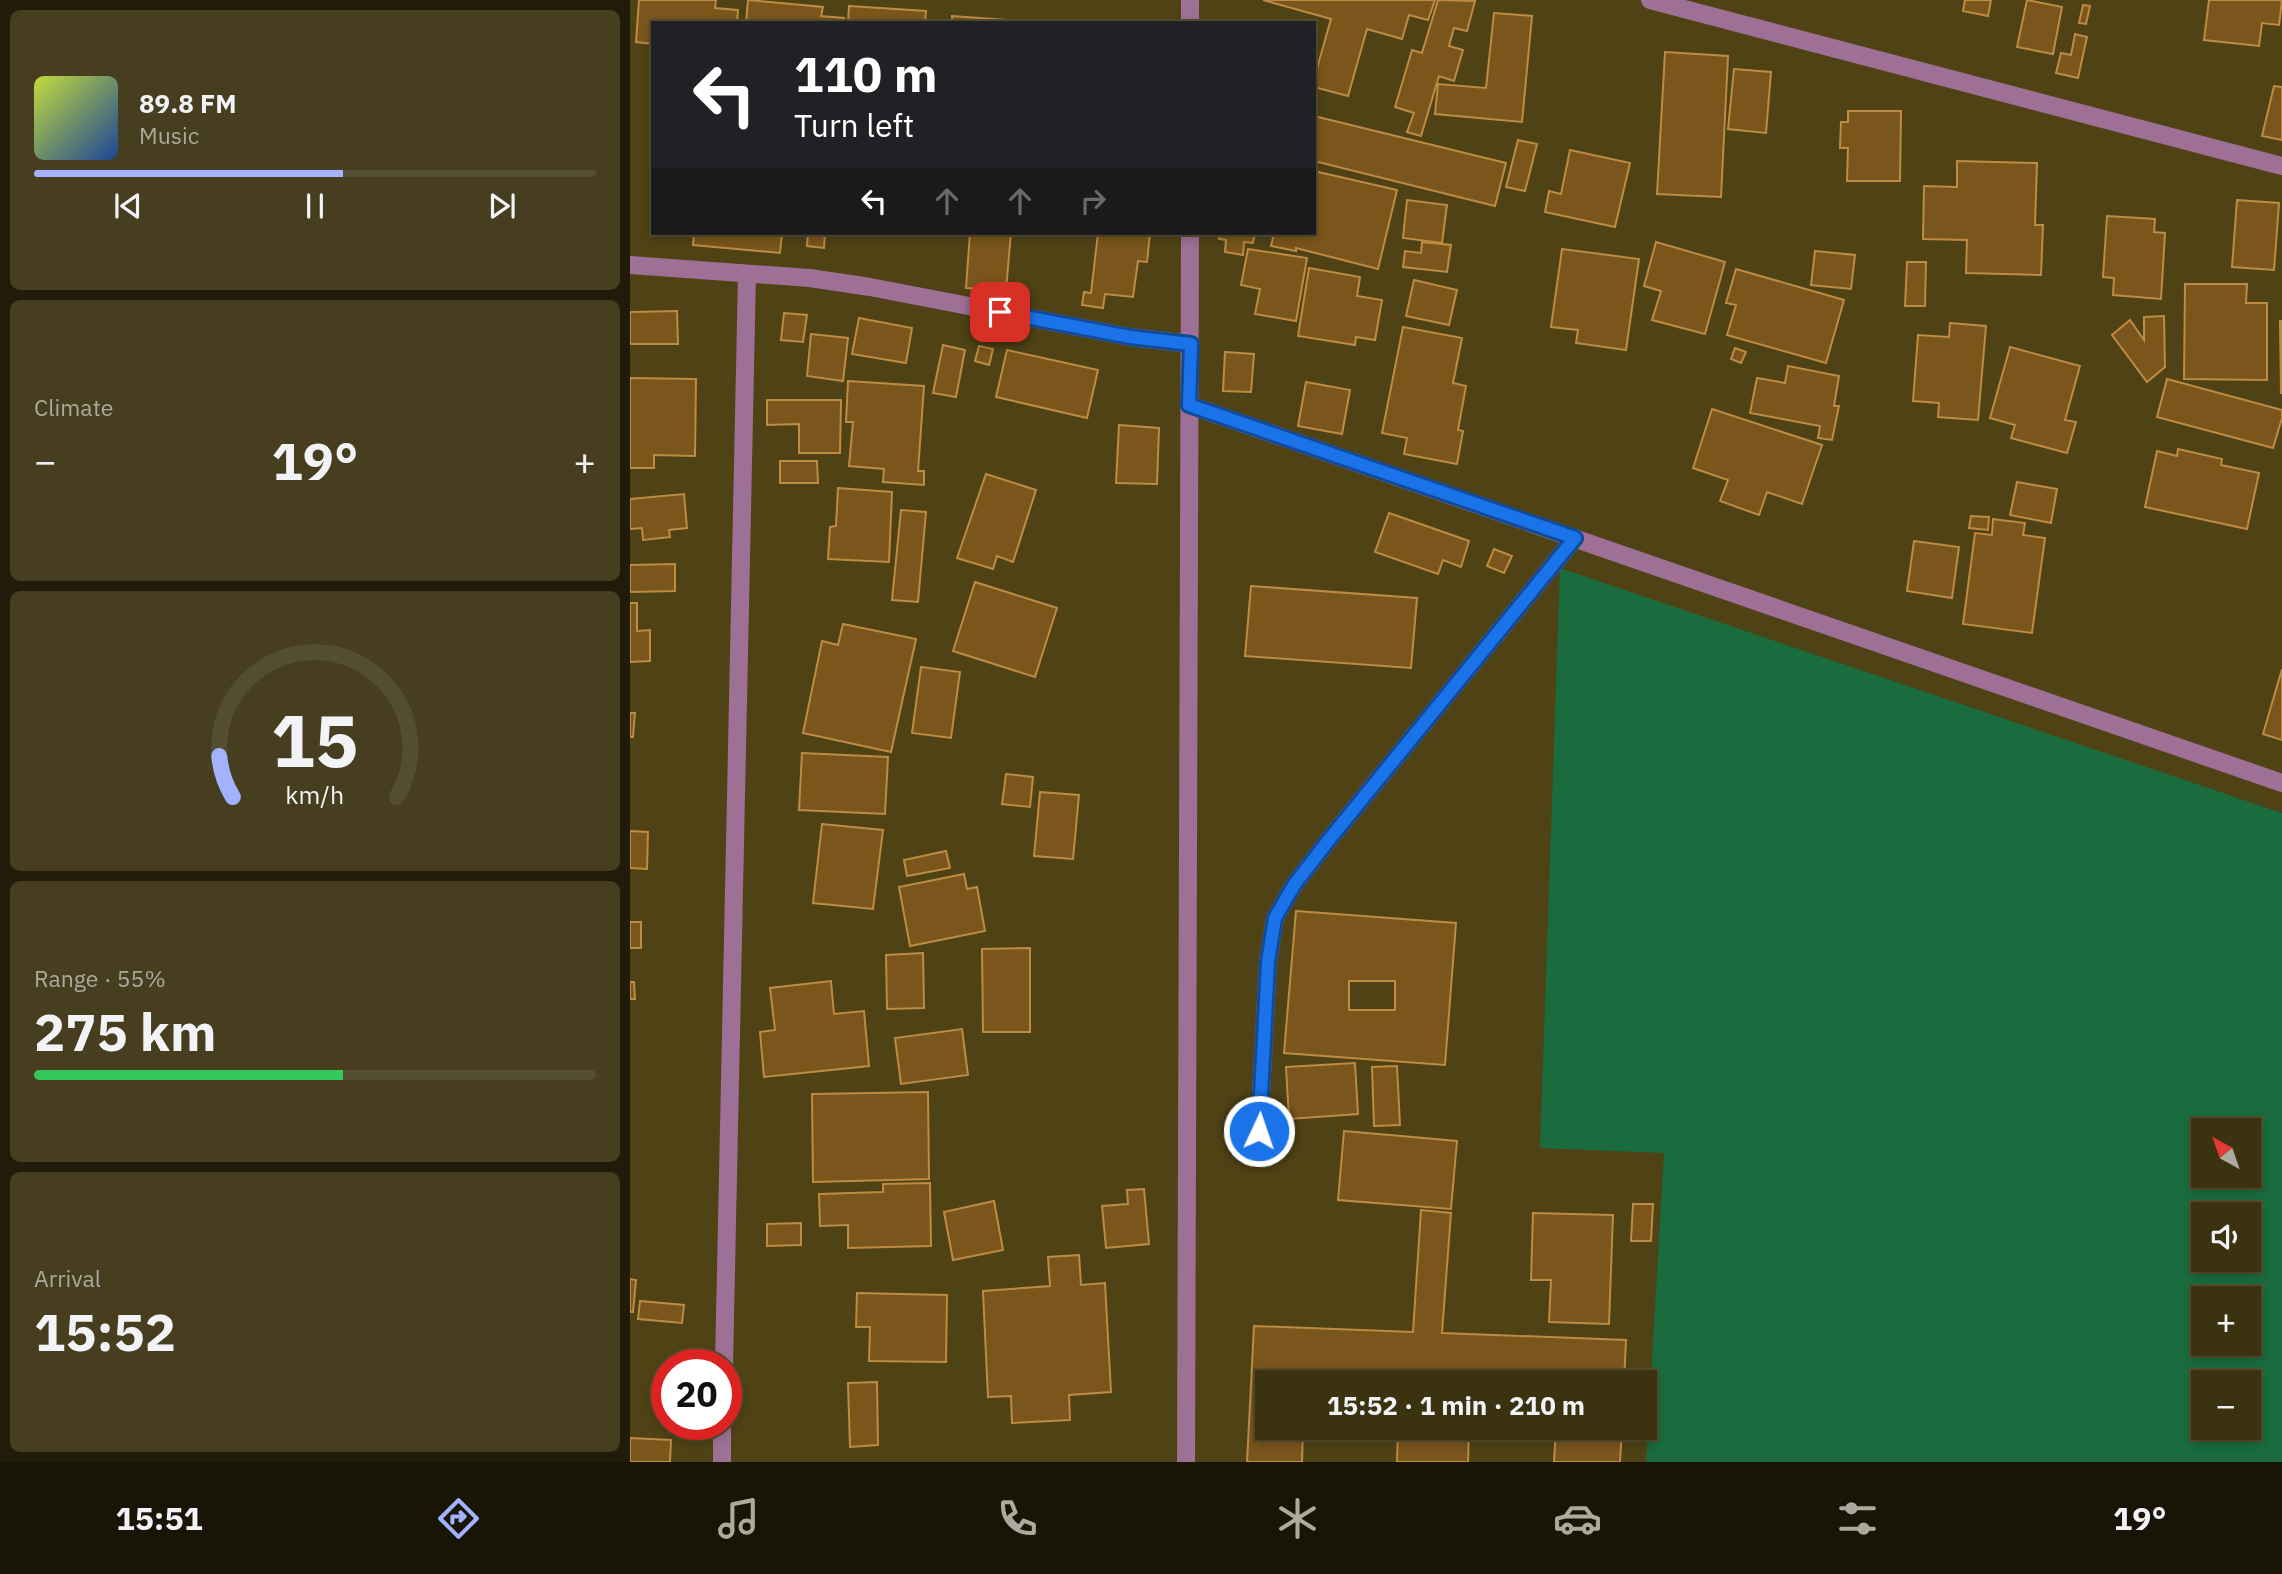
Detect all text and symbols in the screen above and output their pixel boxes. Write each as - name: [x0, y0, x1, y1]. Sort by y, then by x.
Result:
- text: 110 m: [794, 42, 938, 105]
- icon: left: [679, 49, 770, 140]
- text: 89.8 FM: [139, 86, 237, 120]
- text: Turn left: [794, 104, 914, 146]
- text: Music: [139, 120, 199, 150]
- icon: left: [855, 182, 893, 220]
- icon: ahead: [928, 182, 966, 220]
- icon: ahead: [1001, 182, 1039, 220]
- icon: right: [1074, 182, 1112, 220]
- icon: previous: [109, 187, 147, 225]
- icon: pause: [296, 187, 334, 225]
- icon: next: [483, 187, 521, 225]
- pin: [970, 282, 1030, 342]
- icon: arrive: [981, 293, 1019, 331]
- text: Climate: [34, 392, 113, 422]
- text: 19°: [272, 427, 358, 494]
- text: −: [34, 436, 57, 485]
- text: +: [573, 436, 596, 485]
- text: 15: [271, 692, 359, 787]
- text: km/h: [286, 778, 344, 811]
- text: Range · 55%: [34, 963, 166, 993]
- text: 275 km: [34, 998, 216, 1065]
- position arrow: [1222, 1094, 1296, 1168]
- north arrow: [2191, 1118, 2261, 1188]
- map controls: [2191, 1118, 2261, 1440]
- button: sound: [2191, 1202, 2261, 1272]
- text: Arrival: [34, 1263, 101, 1293]
- button: +: [2191, 1286, 2261, 1356]
- text: 15:52: [34, 1298, 176, 1365]
- speed limit sign: 20: [651, 1349, 742, 1440]
- button: −: [2191, 1370, 2261, 1440]
- text: 15:52 · 1 min · 210 m: [1327, 1388, 1585, 1422]
- icon: directions: [434, 1494, 483, 1543]
- icon: music: [714, 1494, 763, 1543]
- icon: phone: [993, 1494, 1042, 1543]
- icon: climate: [1273, 1494, 1322, 1543]
- icon: car: [1553, 1494, 1602, 1543]
- icon: filters: [1833, 1494, 1882, 1543]
- text: 15:51: [115, 1497, 203, 1539]
- text: 19°: [2113, 1497, 2167, 1539]

